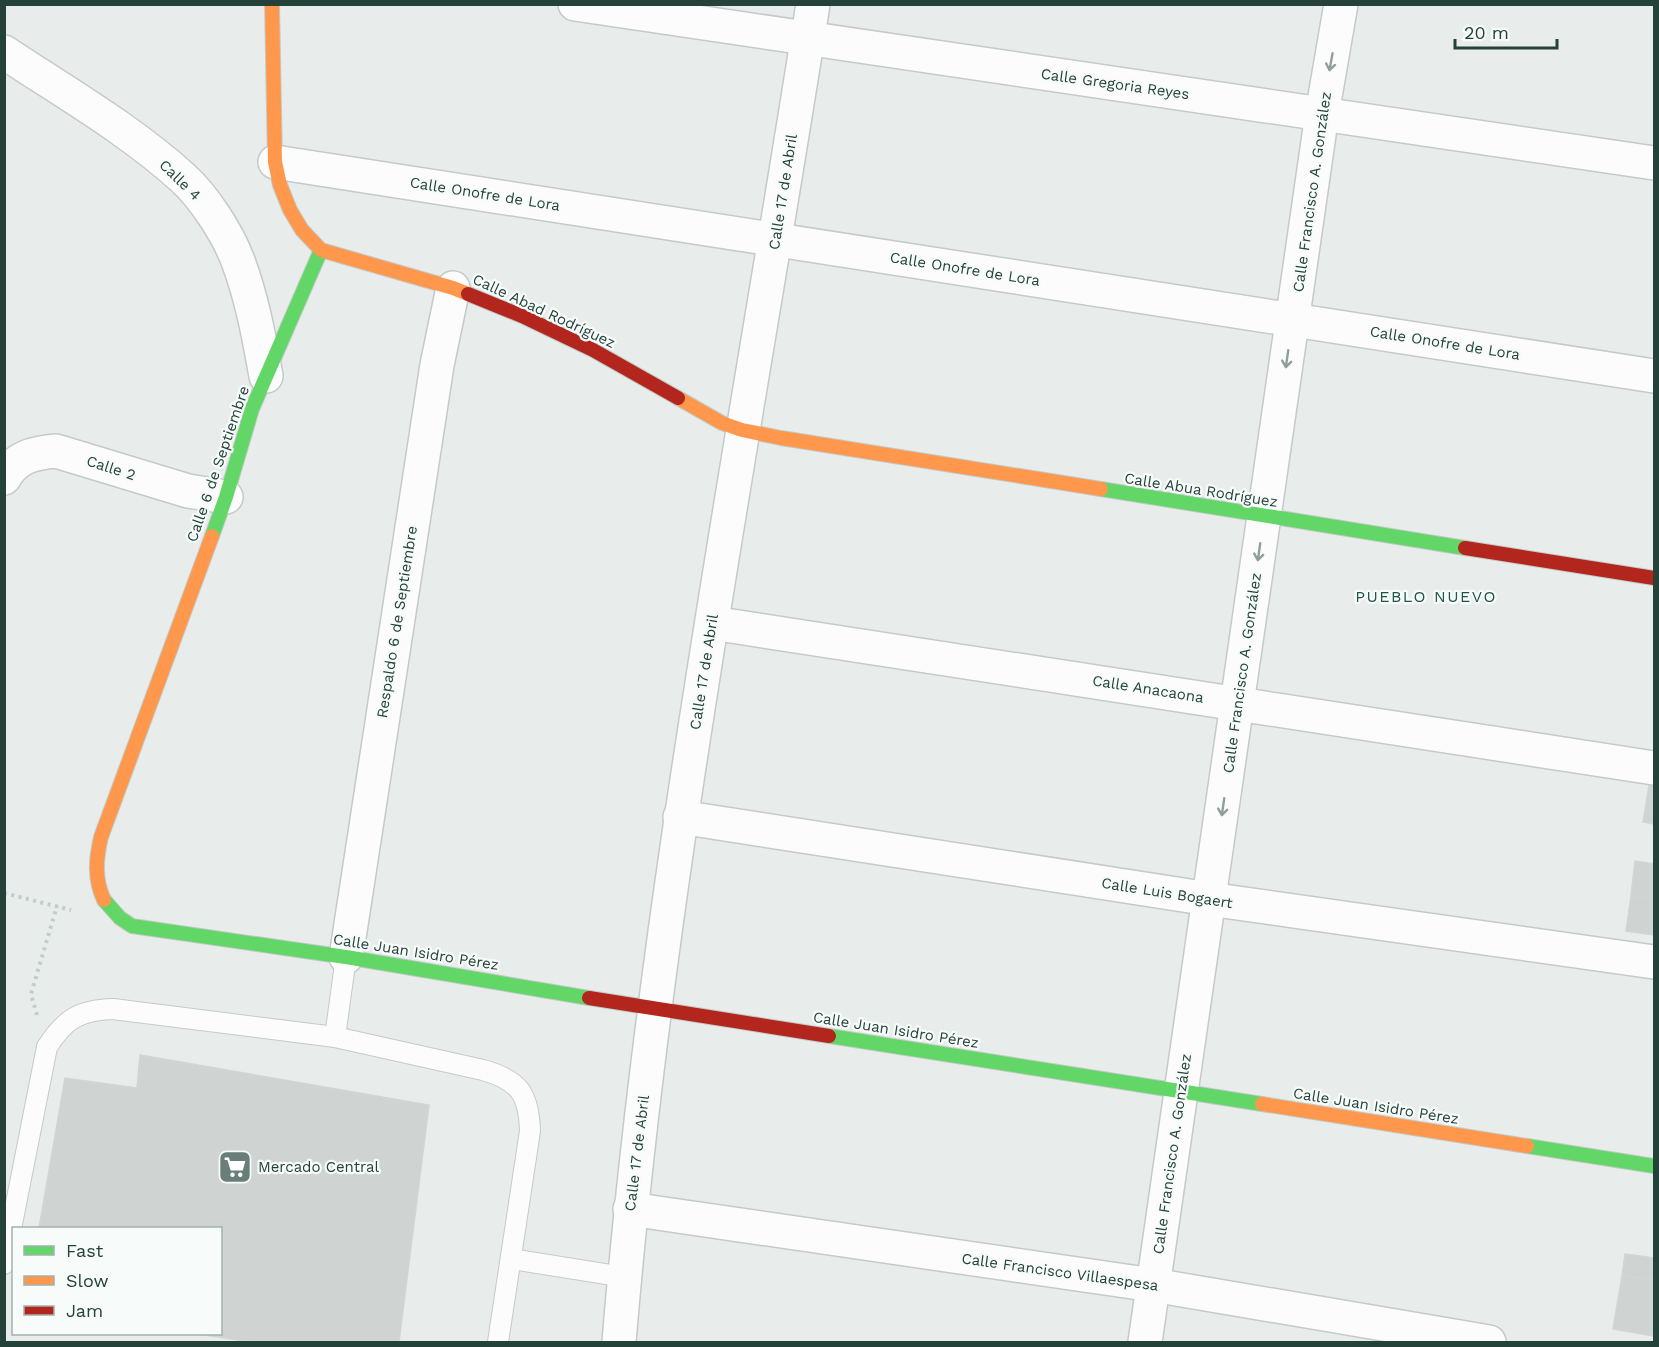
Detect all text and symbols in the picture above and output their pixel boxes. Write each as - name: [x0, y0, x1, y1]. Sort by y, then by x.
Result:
- scale bar: [1455, 12, 1557, 50]
- text: 20 m: [1464, 22, 1509, 43]
- one-way arrow: [1326, 52, 1337, 72]
- street label: Calle Gregoria Reyes: [1040, 65, 1191, 103]
- street label: Calle Francisco A. González: [1289, 91, 1335, 293]
- street label: Calle 17 de Abril: [765, 132, 801, 251]
- street label: Calle 4: [155, 156, 205, 204]
- street label: Calle Onofre de Lora: [409, 173, 562, 215]
- street label: Calle Onofre de Lora: [889, 248, 1042, 290]
- street label: Calle Abad Rodríguez: [470, 270, 618, 352]
- street label: Calle Onofre de Lora: [1369, 322, 1522, 364]
- one-way arrow: [1282, 349, 1293, 368]
- street label: Calle 6 de Septiembre: [183, 384, 253, 544]
- street label: Calle 2: [84, 452, 138, 484]
- street label: Calle Abua Rodríguez: [1123, 469, 1279, 511]
- street label: Respaldo 6 de Septiembre: [373, 525, 421, 719]
- one-way arrow: [1254, 542, 1265, 561]
- street label: Calle Francisco A. González: [1219, 572, 1265, 774]
- district label: PUEBLO NUEVO: [1355, 587, 1497, 606]
- street label: Calle 17 de Abril: [686, 612, 722, 731]
- street label: Calle Anacaona: [1091, 671, 1205, 707]
- one-way arrow: [1217, 797, 1228, 817]
- street label: Calle Luis Bogaert: [1100, 874, 1235, 912]
- street label: Calle Juan Isidro Pérez: [332, 930, 500, 974]
- street label: Calle Juan Isidro Pérez: [812, 1008, 980, 1052]
- street label: Calle Francisco A. González: [1149, 1053, 1195, 1255]
- street label: Calle Juan Isidro Pérez: [1292, 1084, 1460, 1128]
- street label: Calle 17 de Abril: [621, 1093, 653, 1212]
- supermarket icon: Mercado Central: [217, 1149, 253, 1185]
- place label: Mercado Central: [258, 1158, 379, 1176]
- legend: [12, 1227, 222, 1335]
- text: Fast: [66, 1240, 104, 1261]
- street label: Calle Francisco Villaespesa: [960, 1249, 1160, 1295]
- text: Slow: [66, 1270, 109, 1291]
- text: Jam: [66, 1300, 103, 1321]

